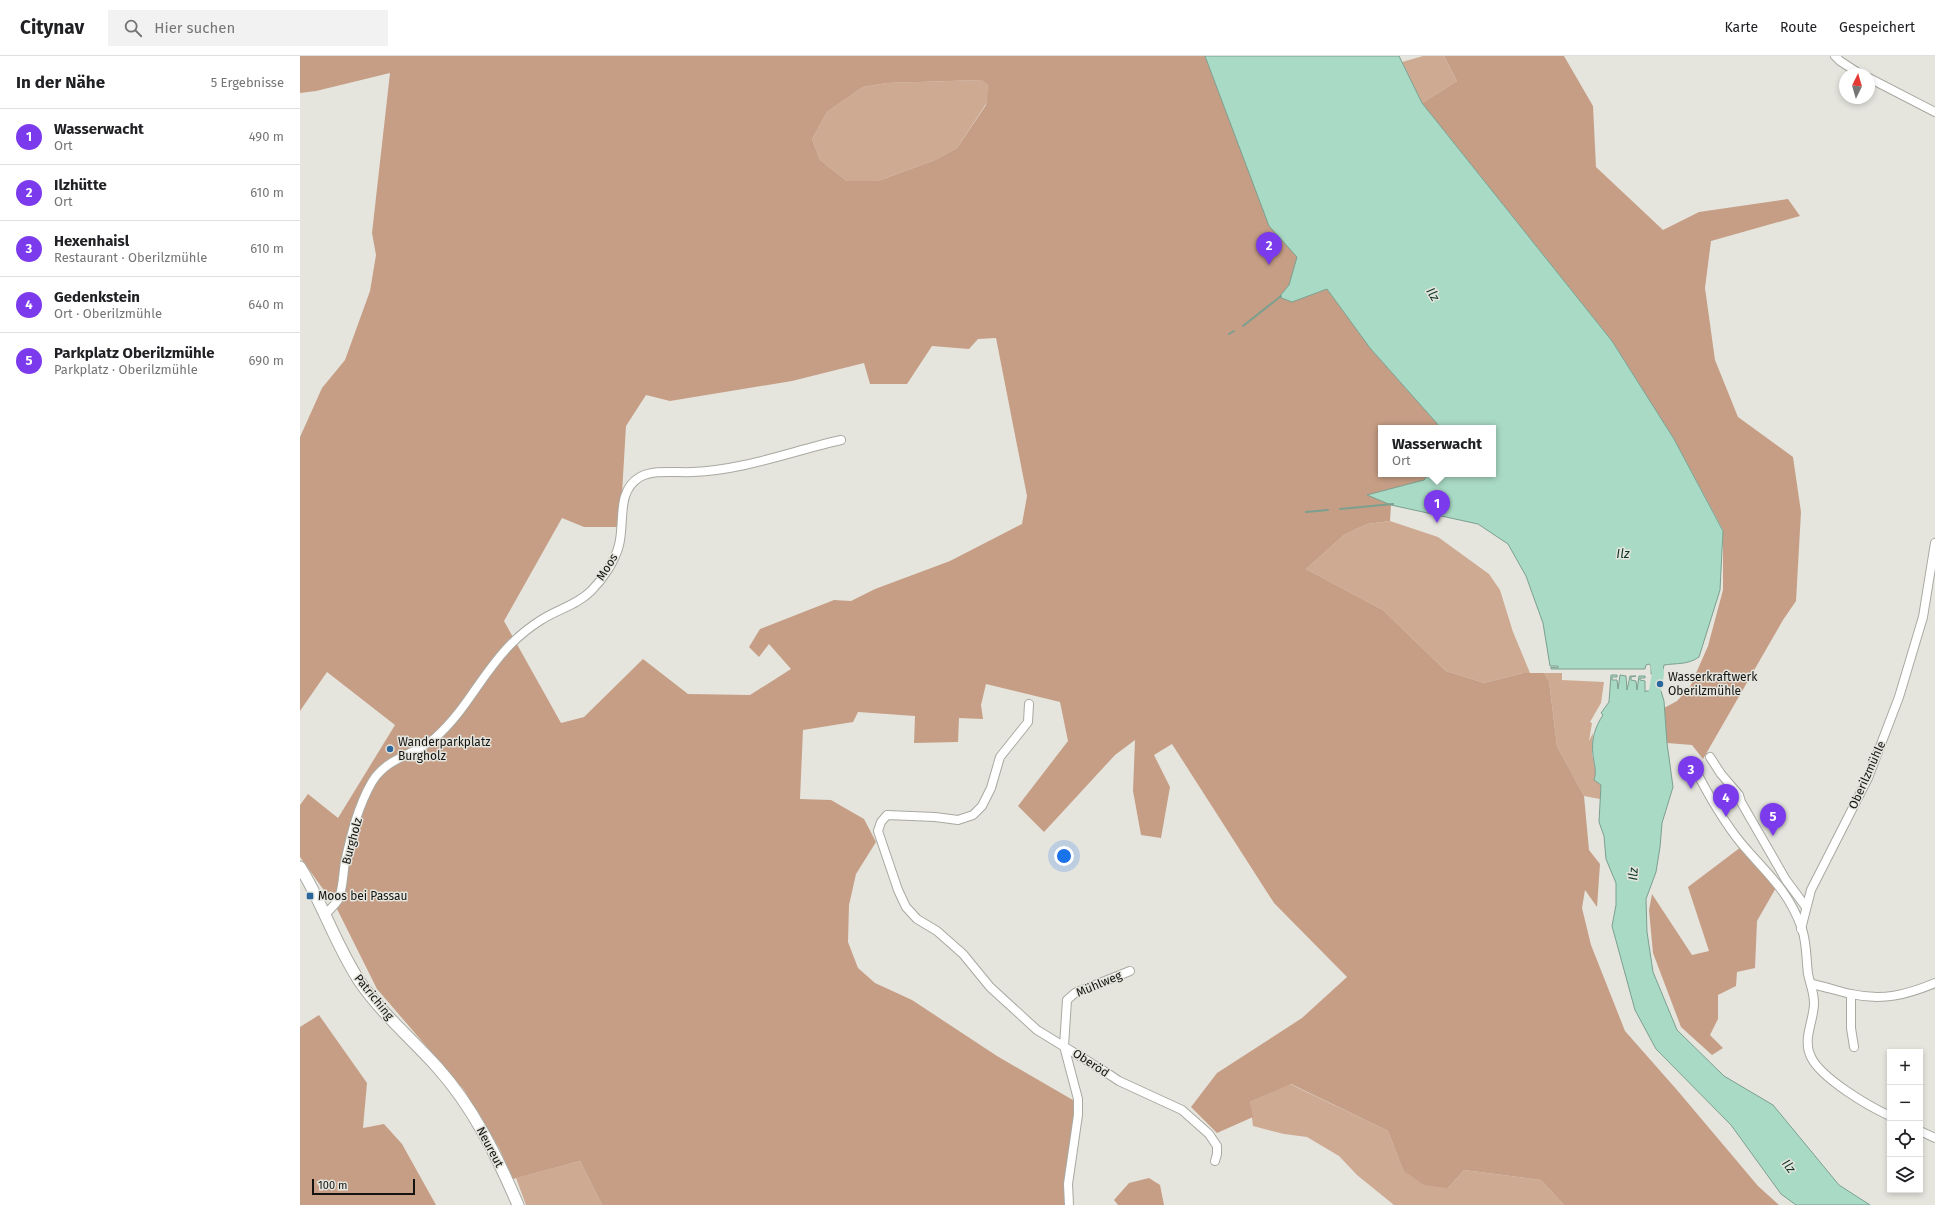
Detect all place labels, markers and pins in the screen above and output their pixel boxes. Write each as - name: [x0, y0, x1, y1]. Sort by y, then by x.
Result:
- pin: 2: [1256, 232, 1282, 265]
- pin: 1: [1424, 490, 1450, 523]
- place label: Wasserkraftwerk Oberilzmühle: [1668, 670, 1758, 698]
- marker: Wasserkraftwerk Oberilzmühle: [1655, 679, 1665, 689]
- place label: Wanderparkplatz Burgholz: [398, 735, 490, 763]
- marker: Wanderparkplatz Burgholz: [385, 744, 395, 754]
- pin: 3: [1678, 756, 1704, 789]
- pin: 4: [1713, 784, 1739, 817]
- pin: 5: [1760, 803, 1786, 836]
- place label: Moos bei Passau: [318, 889, 408, 903]
- marker: Moos bei Passau: [305, 891, 315, 901]

